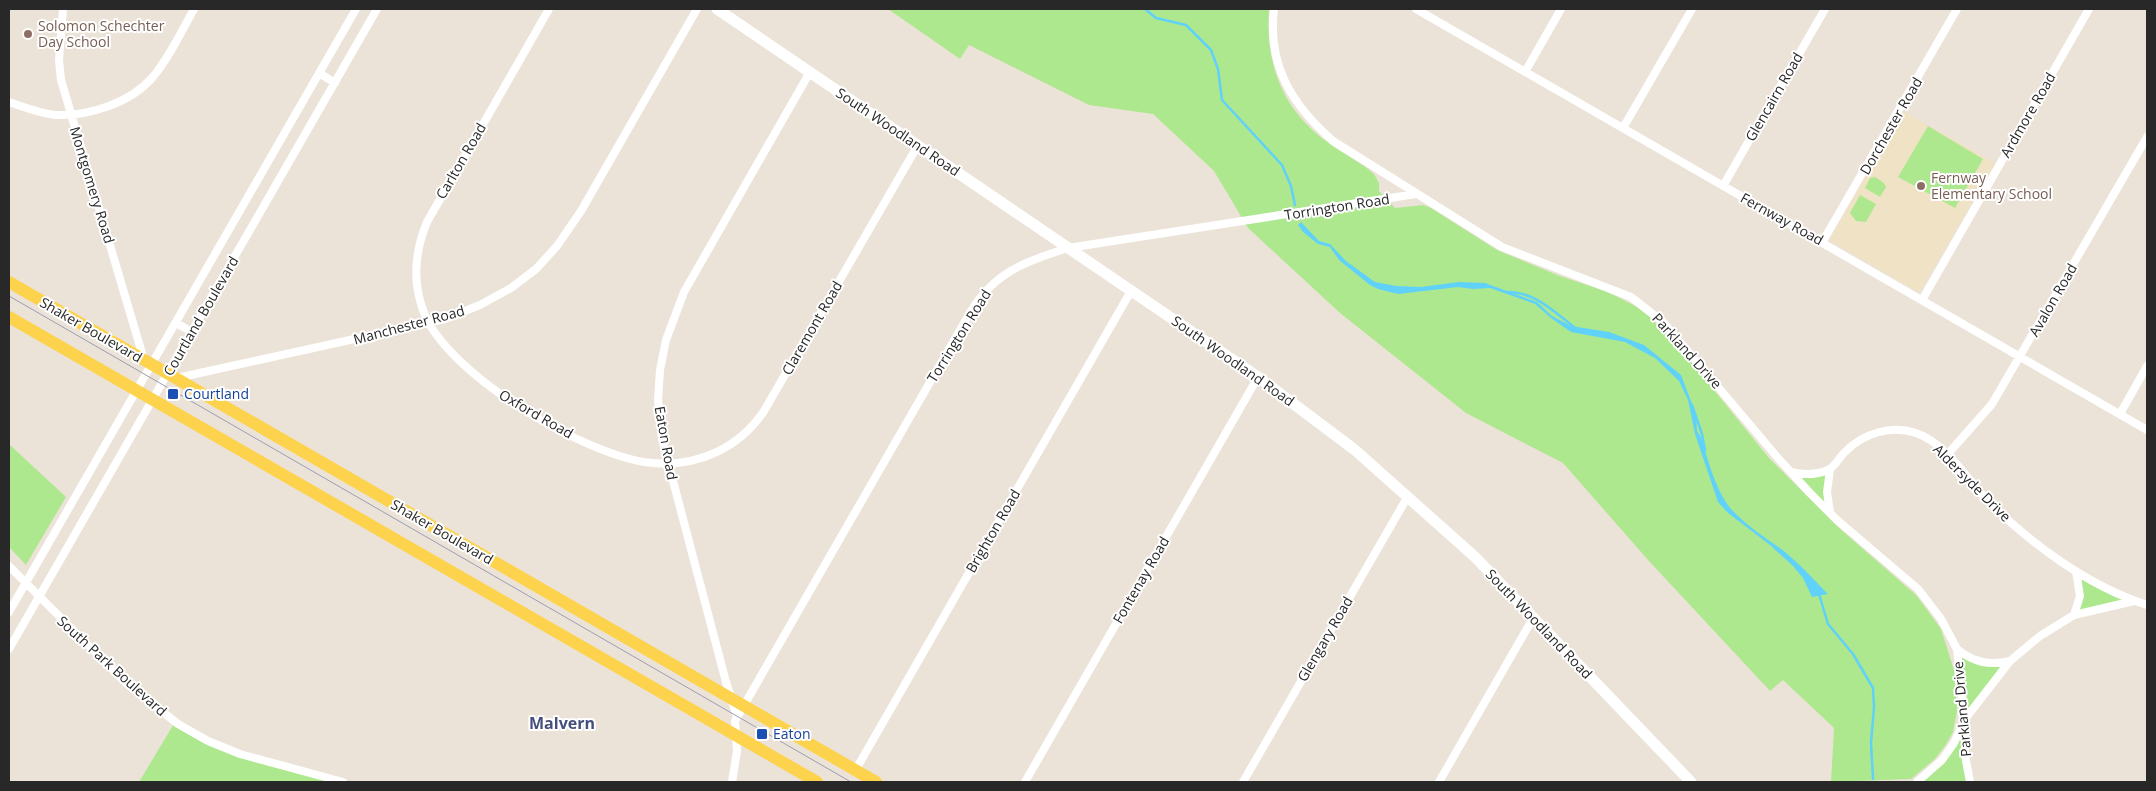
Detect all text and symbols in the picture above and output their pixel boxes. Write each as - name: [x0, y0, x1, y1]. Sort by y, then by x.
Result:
- place label: Solomon Schechter Day School: [38, 16, 165, 51]
- marker: Solomon Schechter Day School: [22, 28, 34, 40]
- street label: Glencairn Road: [1740, 49, 1807, 145]
- street label: Ardmore Road: [1996, 69, 2060, 161]
- street label: Dorchester Road: [1855, 73, 1926, 178]
- street label: South Woodland Road: [833, 83, 964, 180]
- street label: Carlton Road: [431, 119, 490, 202]
- street label: Montgomery Road: [66, 124, 119, 246]
- place label: Fernway Elementary School: [1931, 168, 2052, 203]
- marker: Fernway Elementary School: [1915, 180, 1927, 192]
- street label: Fernway Road: [1737, 188, 1827, 249]
- street label: Torrington Road: [1283, 189, 1391, 224]
- street label: Courtland Boulevard: [159, 252, 243, 379]
- street label: Avalon Road: [2024, 260, 2081, 340]
- street label: Claremont Road: [777, 277, 846, 378]
- street label: Torrington Road: [922, 286, 995, 386]
- street label: Shaker Boulevard: [37, 293, 146, 367]
- street label: Manchester Road: [351, 301, 467, 348]
- street label: Parkland Drive: [1648, 309, 1727, 393]
- street label: South Woodland Road: [1168, 311, 1298, 410]
- place label: Courtland: [184, 384, 249, 403]
- street label: Oxford Road: [496, 385, 577, 442]
- marker: Courtland: [166, 387, 180, 401]
- street label: Eaton Road: [651, 405, 682, 481]
- street label: Aldersyde Drive: [1929, 440, 2015, 526]
- street label: Brighton Road: [961, 485, 1024, 576]
- street label: Shaker Boulevard: [388, 495, 497, 569]
- street label: Fontenay Road: [1108, 533, 1173, 627]
- street label: South Woodland Road: [1482, 565, 1597, 683]
- street label: Glengary Road: [1293, 593, 1357, 685]
- street label: South Park Boulevard: [53, 611, 171, 720]
- street label: Parkland Drive: [1948, 660, 1975, 758]
- district label: Malvern: [529, 712, 595, 734]
- place label: Eaton: [773, 724, 811, 743]
- marker: Eaton: [755, 727, 769, 741]

